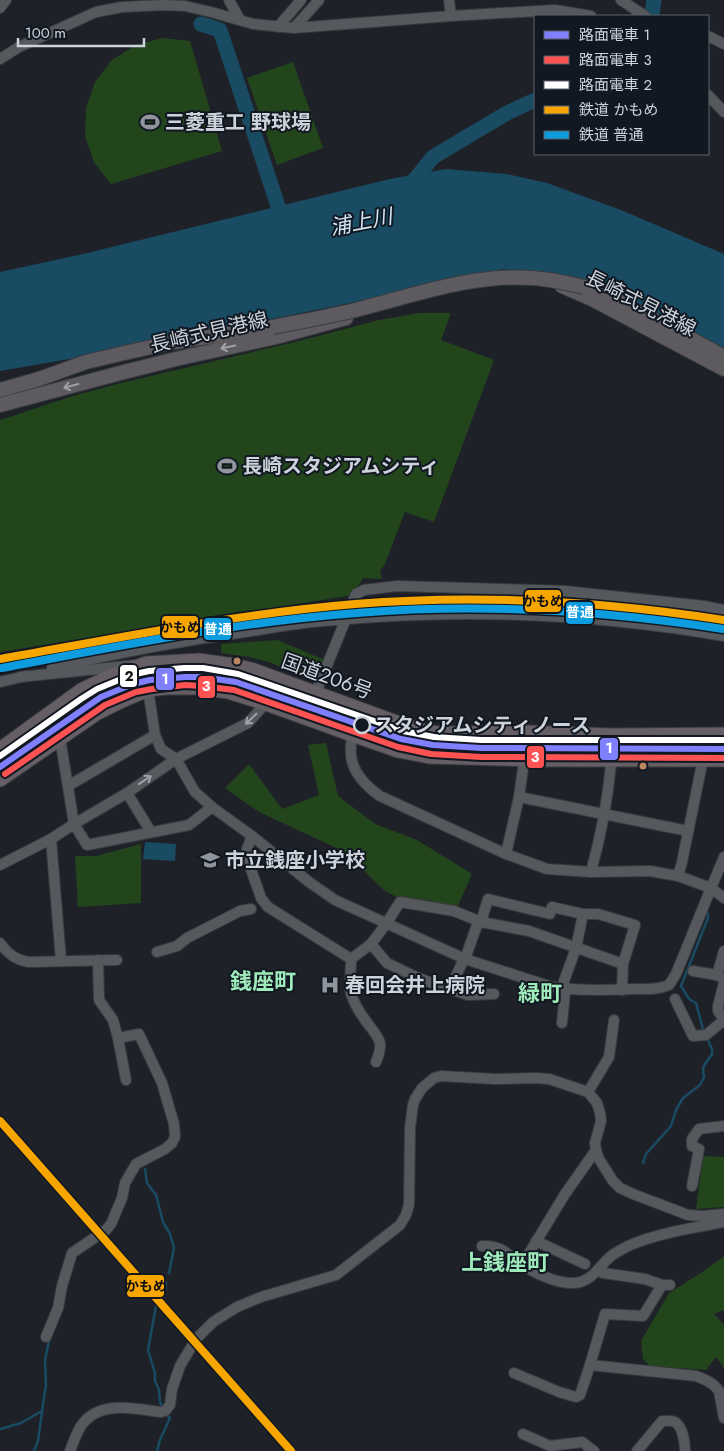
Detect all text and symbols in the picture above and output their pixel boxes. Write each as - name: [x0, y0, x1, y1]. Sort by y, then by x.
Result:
- scale bar: [18, 15, 144, 47]
- legend: [534, 15, 709, 155]
- text: 100 m: [25, 22, 66, 44]
- text: 路面電車 1: [579, 24, 650, 46]
- text: 路面電車 3: [579, 49, 652, 71]
- text: 路面電車 2: [579, 74, 652, 96]
- text: 鉄道 かもめ: [579, 99, 659, 121]
- place label: 三菱重工 野球場: [165, 108, 311, 137]
- sports icon: 三菱重工 野球場: [139, 111, 161, 133]
- text: 鉄道 普通: [579, 124, 644, 146]
- water label: 浦上川: [327, 201, 397, 243]
- street label: 長崎式見港線: [581, 263, 701, 344]
- street label: 長崎式見港線: [147, 305, 271, 360]
- one-way arrow: [221, 343, 237, 353]
- one-way arrow: [63, 382, 79, 392]
- place label: 長崎スタジアムシティ: [242, 452, 439, 481]
- sports icon: 長崎スタジアムシティ: [216, 455, 238, 477]
- line badge: かもめ: [524, 589, 562, 613]
- text: かもめ: [522, 591, 564, 611]
- line badge: 普通: [565, 601, 594, 625]
- text: 普通: [566, 602, 594, 622]
- line badge: かもめ: [161, 615, 199, 639]
- text: かもめ: [159, 617, 201, 637]
- line badge: 普通: [203, 617, 232, 641]
- text: 普通: [204, 619, 232, 639]
- street label: 国道206号: [277, 647, 376, 706]
- unlabelled marker: [232, 656, 242, 666]
- line badge: 2: [119, 664, 138, 688]
- text: 2: [124, 666, 134, 686]
- line badge: 1: [155, 667, 175, 691]
- text: 1: [161, 669, 169, 689]
- line badge: 3: [197, 675, 216, 699]
- text: 3: [202, 676, 211, 696]
- place label: スタジアムシティノース: [374, 711, 590, 740]
- one-way arrow: [244, 713, 257, 725]
- marker: スタジアムシティノース: [353, 716, 371, 734]
- line badge: 1: [599, 737, 619, 761]
- text: 1: [605, 738, 613, 758]
- line badge: 3: [526, 745, 545, 769]
- text: 3: [531, 747, 540, 767]
- unlabelled marker: [638, 761, 648, 771]
- one-way arrow: [138, 775, 152, 785]
- place label: 市立銭座小学校: [225, 846, 365, 875]
- school or university icon: 市立銭座小学校: [199, 849, 221, 871]
- district label: 銭座町: [230, 965, 296, 997]
- place label: 春回会井上病院: [345, 971, 485, 1000]
- hospital icon: 春回会井上病院: [319, 974, 341, 996]
- district label: 緑町: [518, 977, 562, 1009]
- district label: 上銭座町: [461, 1246, 549, 1278]
- line badge: かもめ: [126, 1274, 165, 1298]
- text: かもめ: [125, 1276, 167, 1296]

